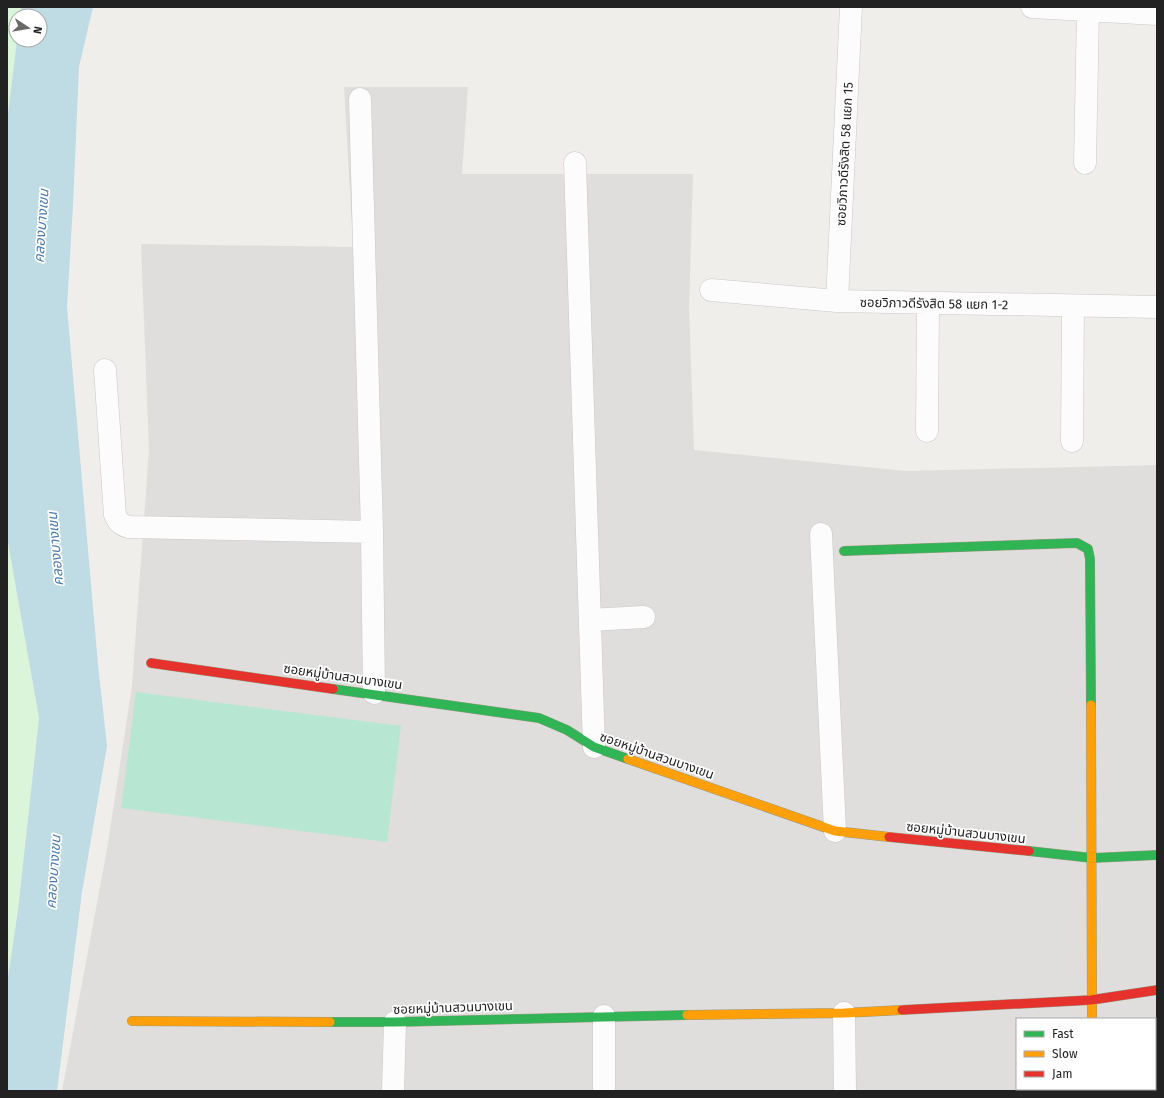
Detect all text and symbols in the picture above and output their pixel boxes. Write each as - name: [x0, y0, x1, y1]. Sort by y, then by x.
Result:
- north arrow: [8, 8, 48, 48]
- text: N: [30, 25, 44, 35]
- street label: ซอยวิภาวดีรังสิต 58 แยก 15: [833, 82, 856, 226]
- water label: คลองบางเขน: [30, 187, 53, 264]
- street label: ซอยวิภาวดีรังสิต 58 แยก 1-2: [860, 295, 1008, 312]
- water label: คลองบางเขน: [44, 510, 67, 587]
- street label: ซอยหมู่บ้านสวนบางเขน: [283, 661, 403, 692]
- street label: ซอยหมู่บ้านสวนบางเขน: [598, 729, 716, 782]
- street label: ซอยหมู่บ้านสวนบางเขน: [906, 819, 1026, 846]
- water label: คลองบางเขน: [42, 833, 65, 910]
- street label: ซอยหมู่บ้านสวนบางเขน: [393, 998, 513, 1017]
- legend: [1016, 1018, 1156, 1090]
- text: Fast: [1052, 1027, 1074, 1041]
- text: Slow: [1052, 1047, 1078, 1061]
- text: Jam: [1052, 1067, 1072, 1081]

